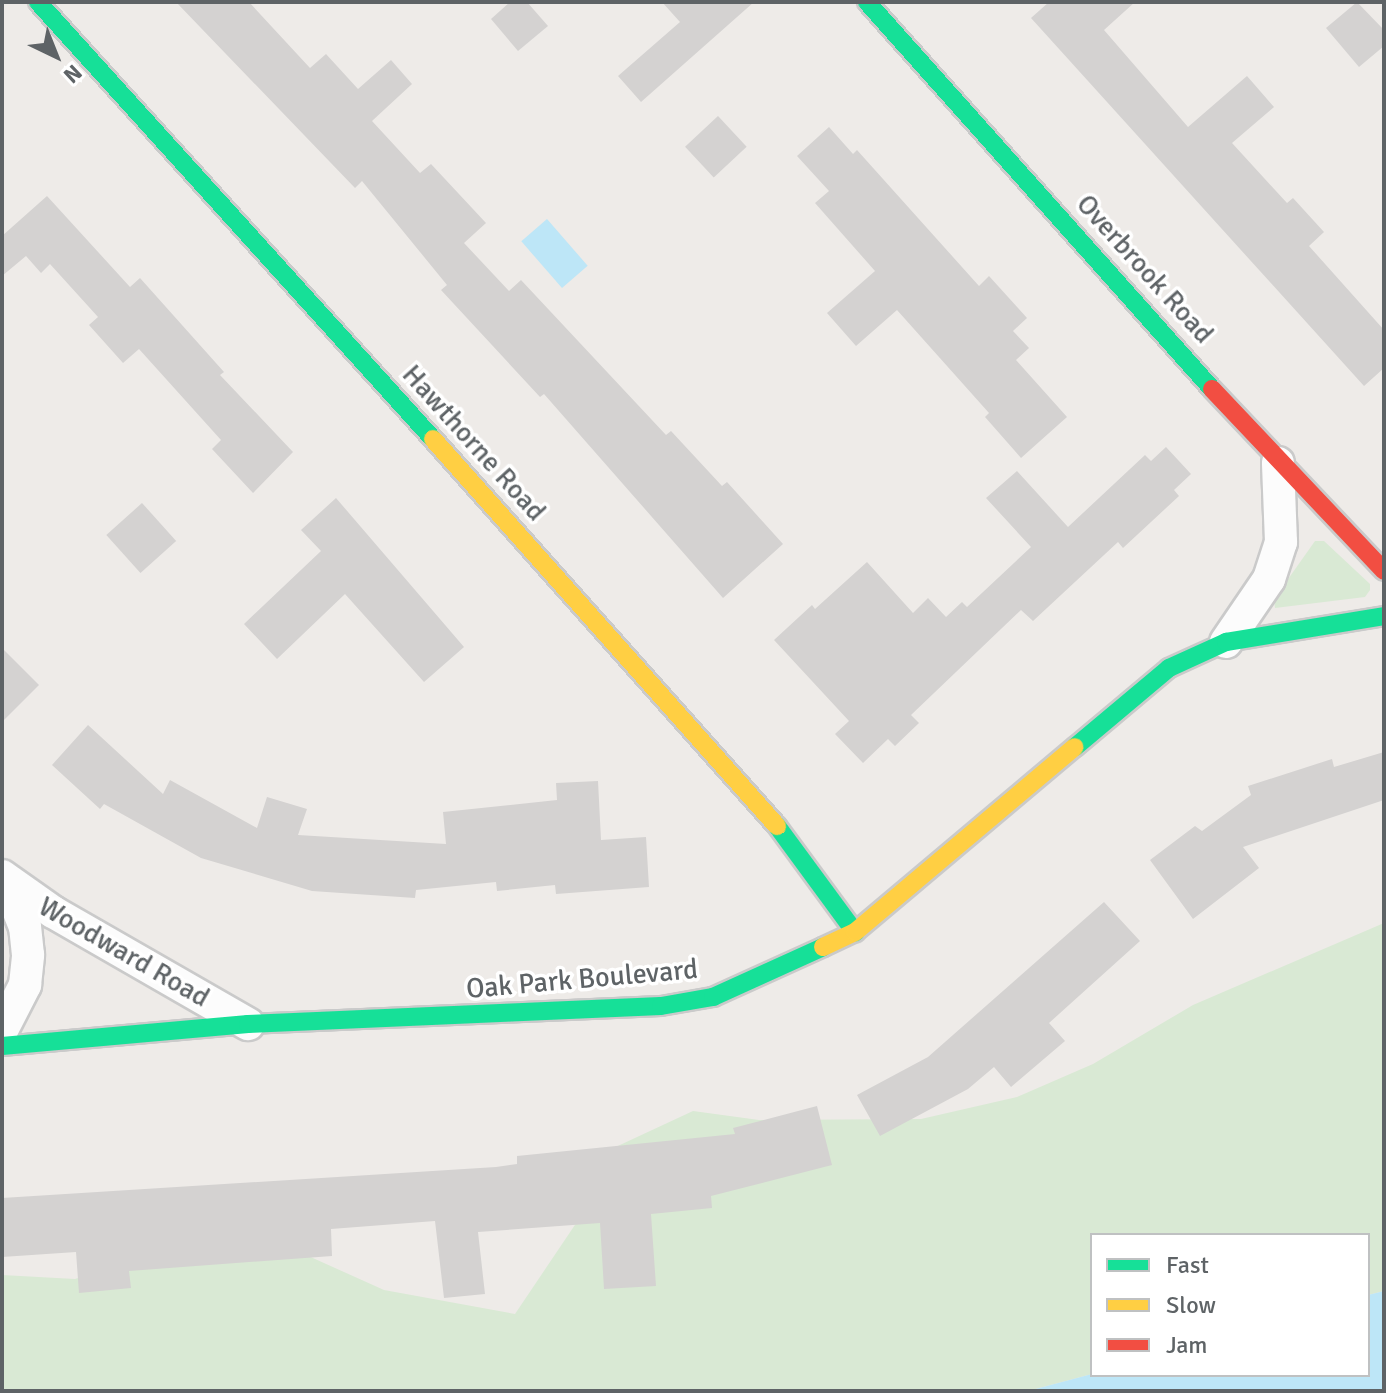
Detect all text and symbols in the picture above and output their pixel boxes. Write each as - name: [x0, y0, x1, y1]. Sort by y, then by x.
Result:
- north arrow: [16, 16, 96, 96]
- text: N: [58, 59, 88, 89]
- street label: Overbrook Road: [1069, 188, 1221, 350]
- street label: Hawthorne Road: [395, 358, 553, 528]
- street label: Woodward Road: [33, 890, 215, 1014]
- street label: Oak Park Boulevard: [465, 952, 699, 1006]
- legend: [1090, 1233, 1370, 1377]
- text: Fast: [1166, 1250, 1209, 1280]
- text: Slow: [1166, 1290, 1216, 1320]
- text: Jam: [1166, 1330, 1207, 1360]

